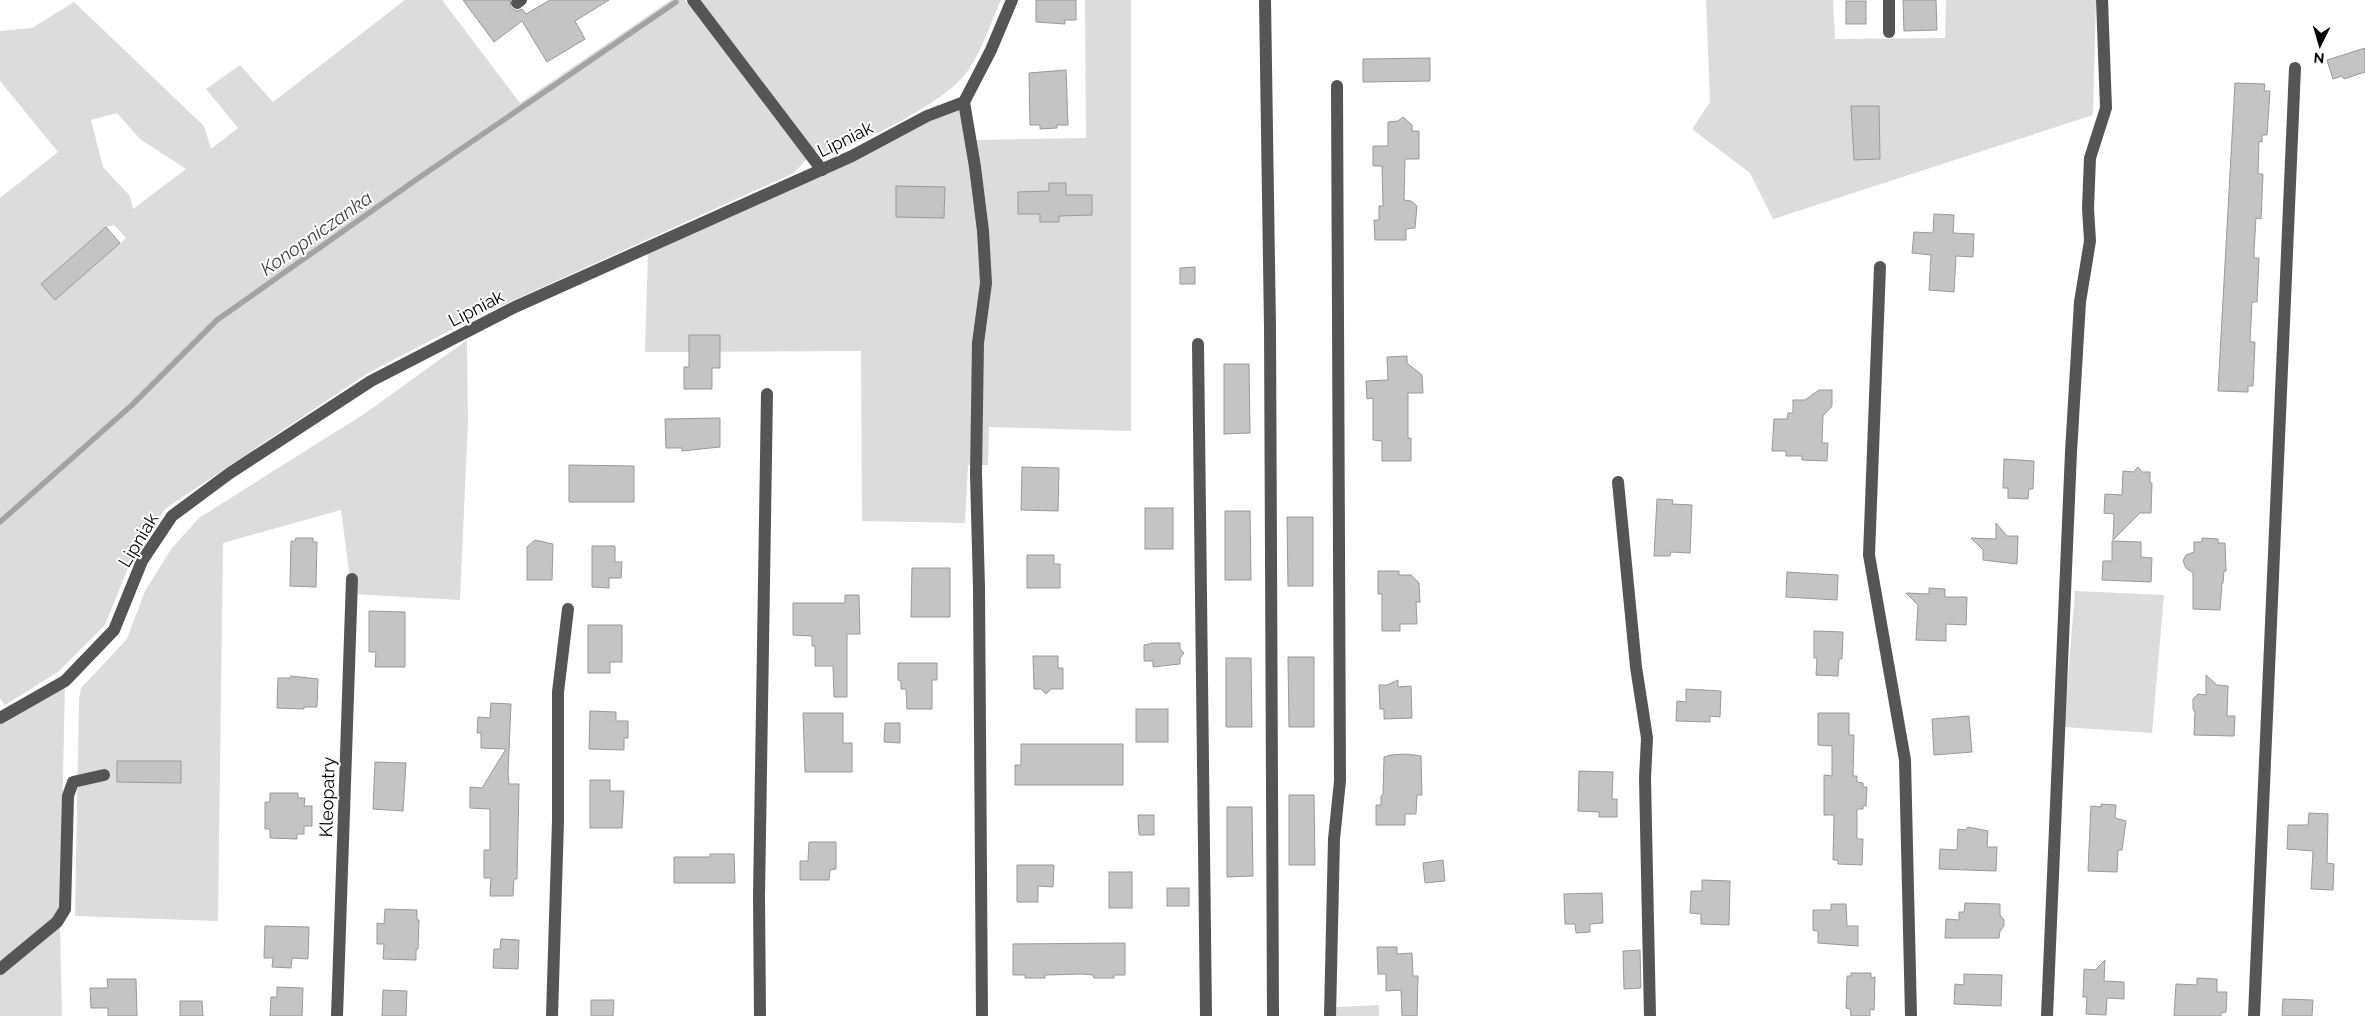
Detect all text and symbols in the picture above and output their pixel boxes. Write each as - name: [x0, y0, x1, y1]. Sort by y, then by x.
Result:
- north arrow: [2295, 20, 2345, 70]
- text: N: [2313, 50, 2325, 66]
- street label: Lipniak: [814, 116, 877, 161]
- water label: Konopniczanka: [256, 186, 376, 280]
- street label: Lipniak: [445, 285, 508, 331]
- street label: Lipniak: [114, 509, 163, 571]
- street label: Kleopatry: [315, 756, 339, 838]

